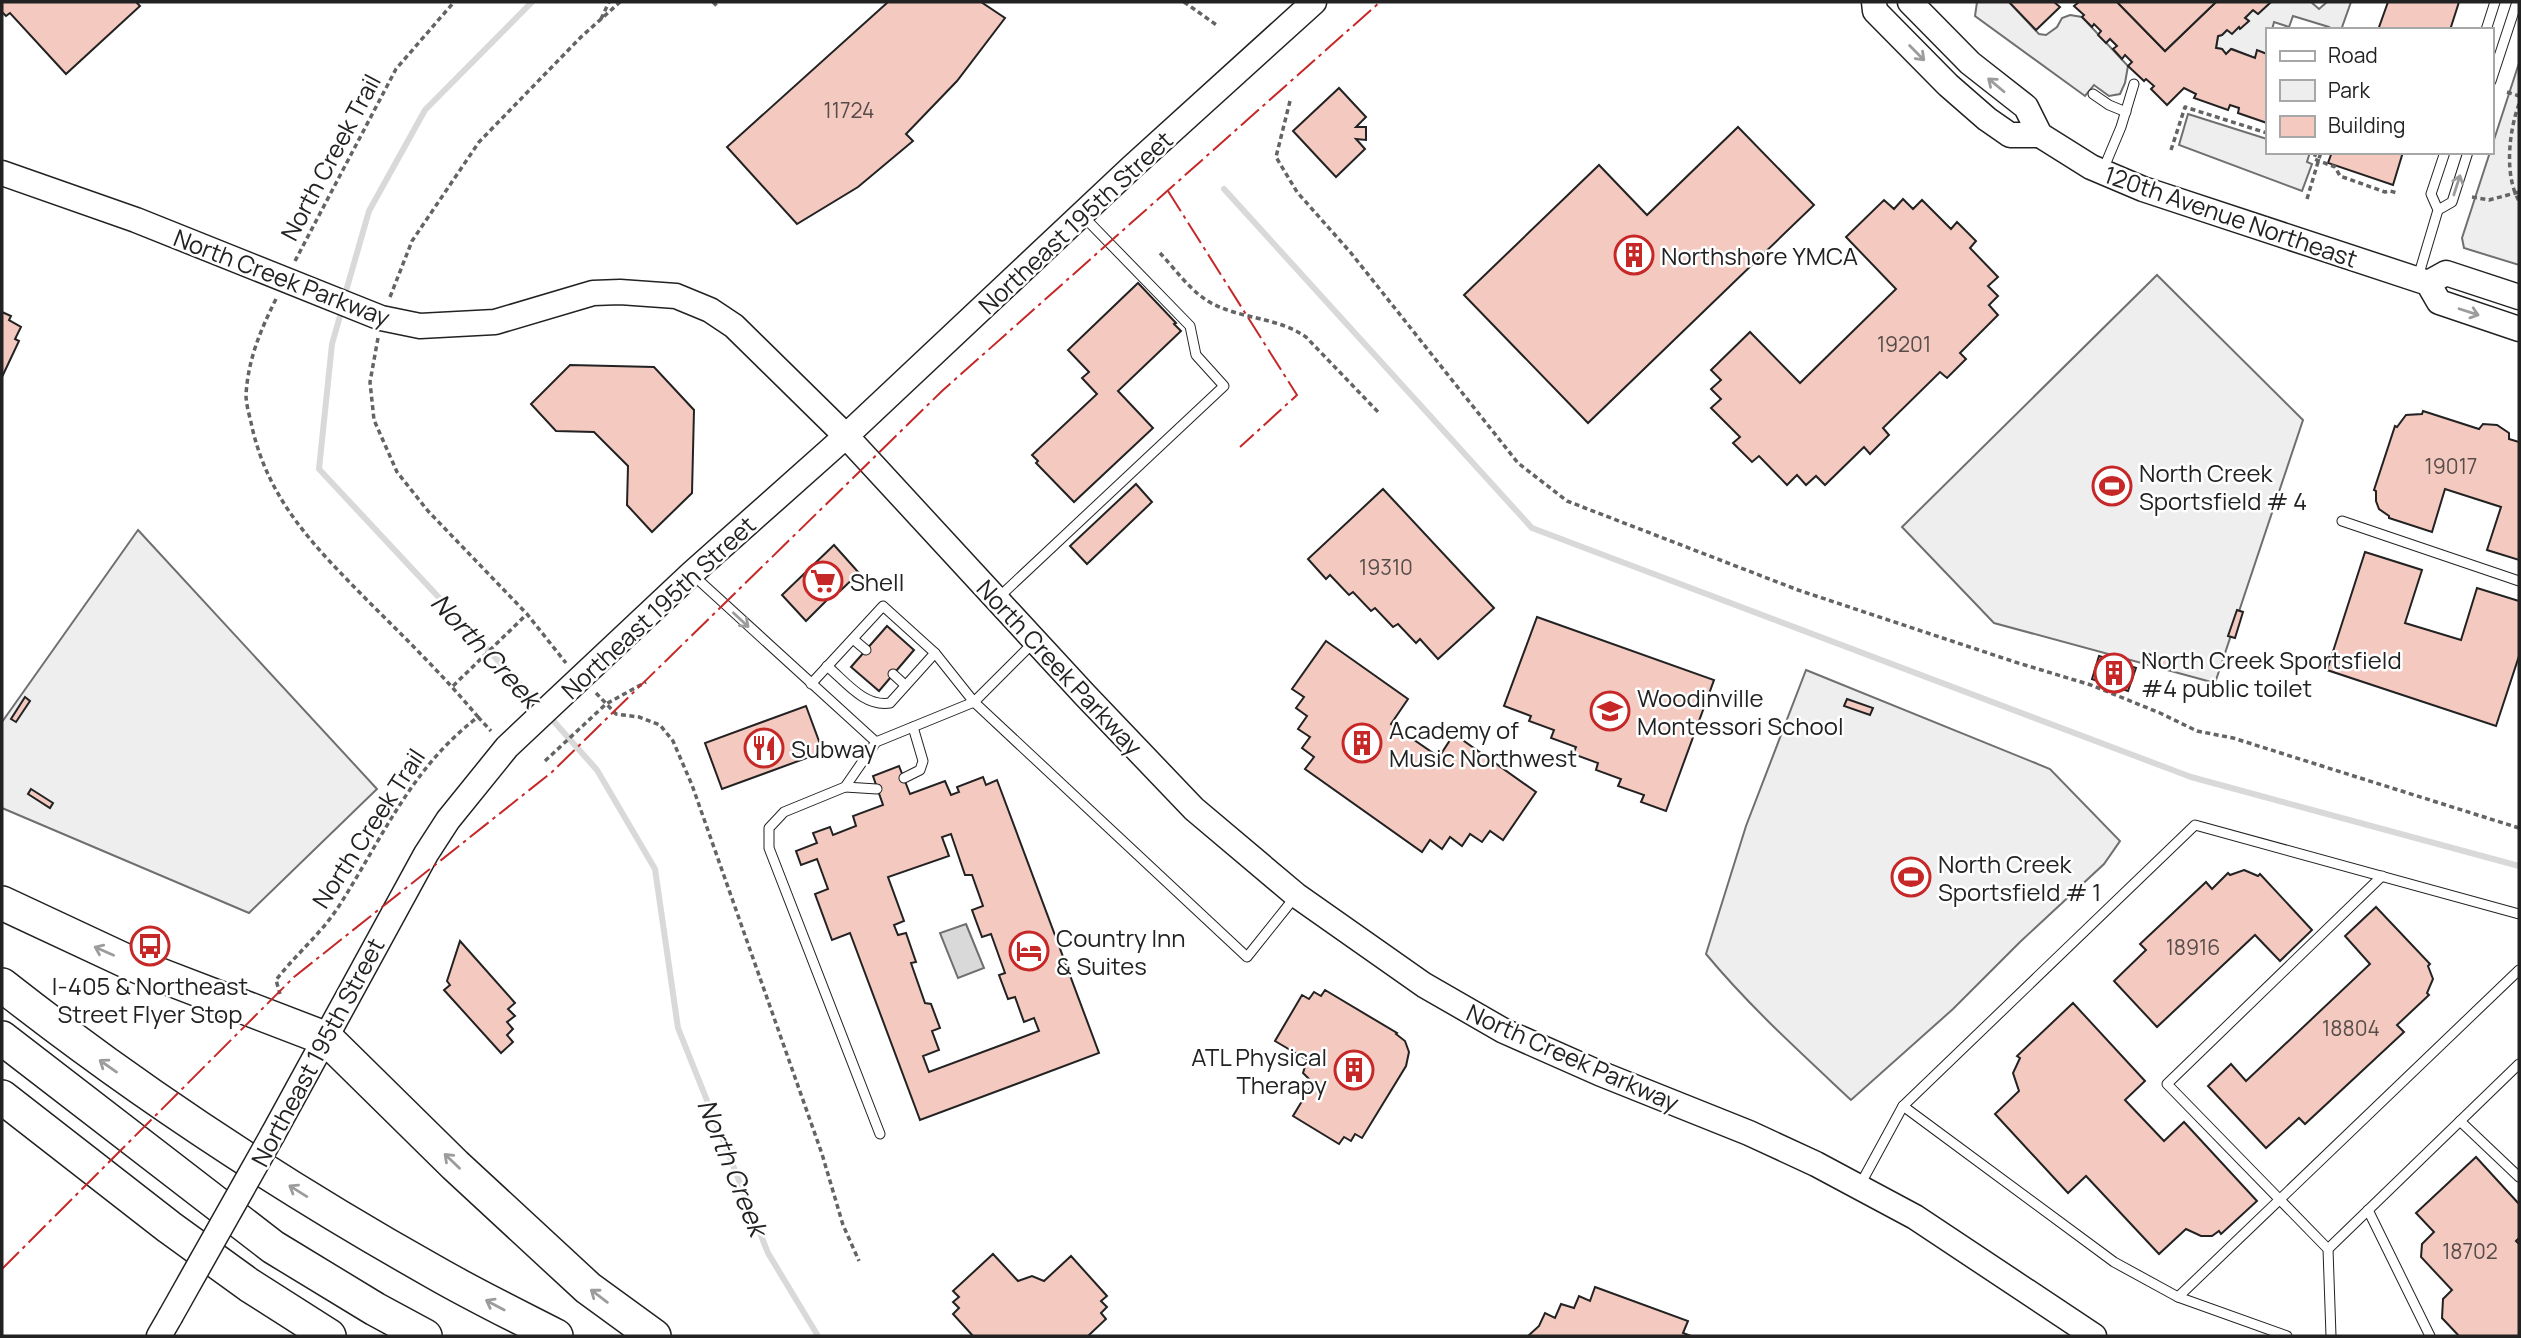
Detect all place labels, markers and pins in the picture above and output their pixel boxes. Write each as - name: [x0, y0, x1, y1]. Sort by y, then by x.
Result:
- building icon: Northshore YMCA: [1613, 234, 1655, 276]
- place label: Northshore YMCA: [1661, 239, 1858, 272]
- place label: North Creek Sportsfield # 4: [2139, 456, 2307, 517]
- sports icon: North Creek Sportsfield # 4: [2091, 465, 2133, 507]
- supermarket icon: Shell: [802, 560, 844, 602]
- place label: Shell: [850, 565, 904, 598]
- place label: North Creek Sportsfield #4 public toilet: [2141, 643, 2402, 704]
- building icon: North Creek Sportsfield #4 public toilet: [2093, 652, 2135, 694]
- place label: Woodinville Montessori School: [1637, 681, 1844, 742]
- school or university icon: Woodinville Montessori School: [1589, 690, 1631, 732]
- place label: Academy of Music Northwest: [1389, 713, 1577, 774]
- building icon: Academy of Music Northwest: [1341, 722, 1383, 764]
- restaurant icon: Subway: [743, 727, 785, 769]
- place label: Subway: [791, 732, 877, 765]
- place label: North Creek Sportsfield # 1: [1938, 847, 2101, 908]
- sports icon: North Creek Sportsfield # 1: [1890, 856, 1932, 898]
- place label: Country Inn & Suites: [1056, 921, 1186, 982]
- bus stop icon: I-405 & Northeast Street Flyer Stop: [129, 925, 171, 967]
- hotel icon: Country Inn & Suites: [1008, 930, 1050, 972]
- place label: I-405 & Northeast Street Flyer Stop: [52, 969, 248, 1030]
- place label: ATL Physical Therapy: [1191, 1040, 1327, 1101]
- building icon: ATL Physical Therapy: [1333, 1049, 1375, 1091]

